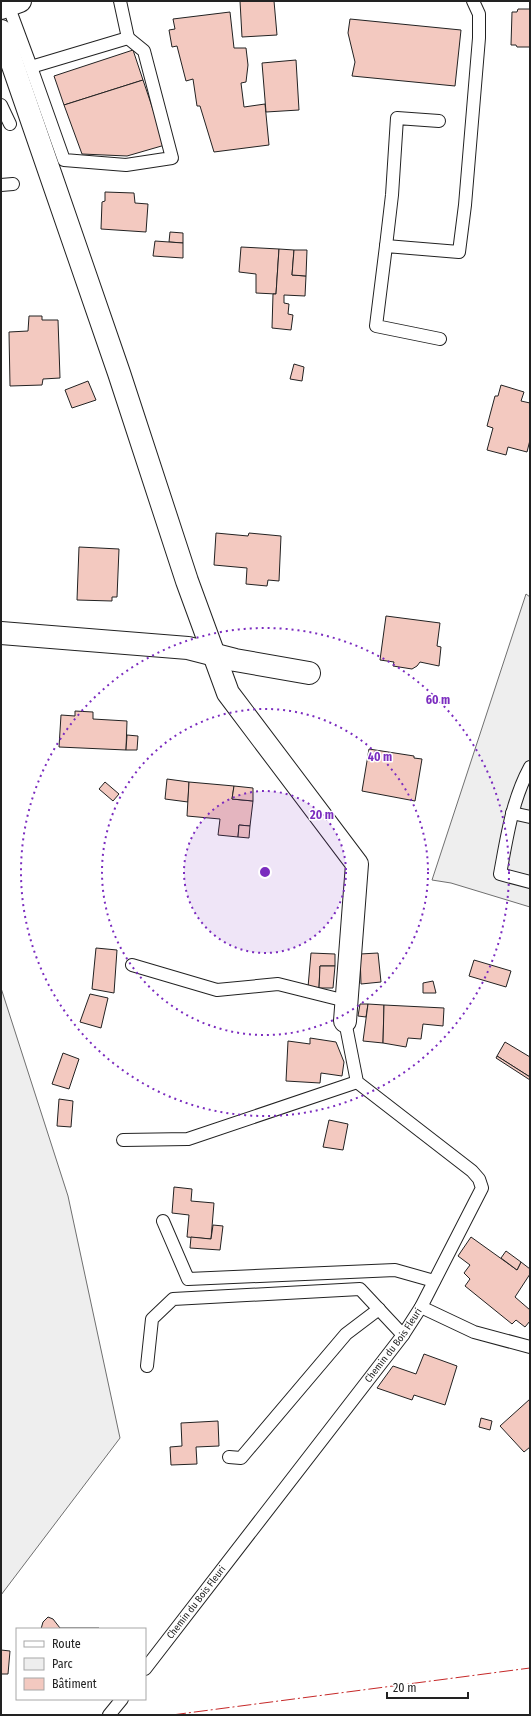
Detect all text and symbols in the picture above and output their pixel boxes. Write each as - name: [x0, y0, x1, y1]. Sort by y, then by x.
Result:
- text: 60 m: [426, 693, 450, 707]
- text: 40 m: [368, 750, 392, 764]
- text: 20 m: [309, 808, 334, 822]
- centre of rings: [258, 865, 272, 879]
- street label: Chemin du Bois Fleuri: [362, 1306, 425, 1385]
- street label: Chemin du Bois Fleuri: [164, 1564, 228, 1641]
- legend: [16, 1628, 146, 1700]
- text: Route: [52, 1637, 81, 1651]
- text: Parc: [52, 1657, 73, 1671]
- scale bar: [387, 1674, 468, 1700]
- text: Bâtiment: [52, 1677, 97, 1691]
- text: 20 m: [393, 1681, 417, 1695]

